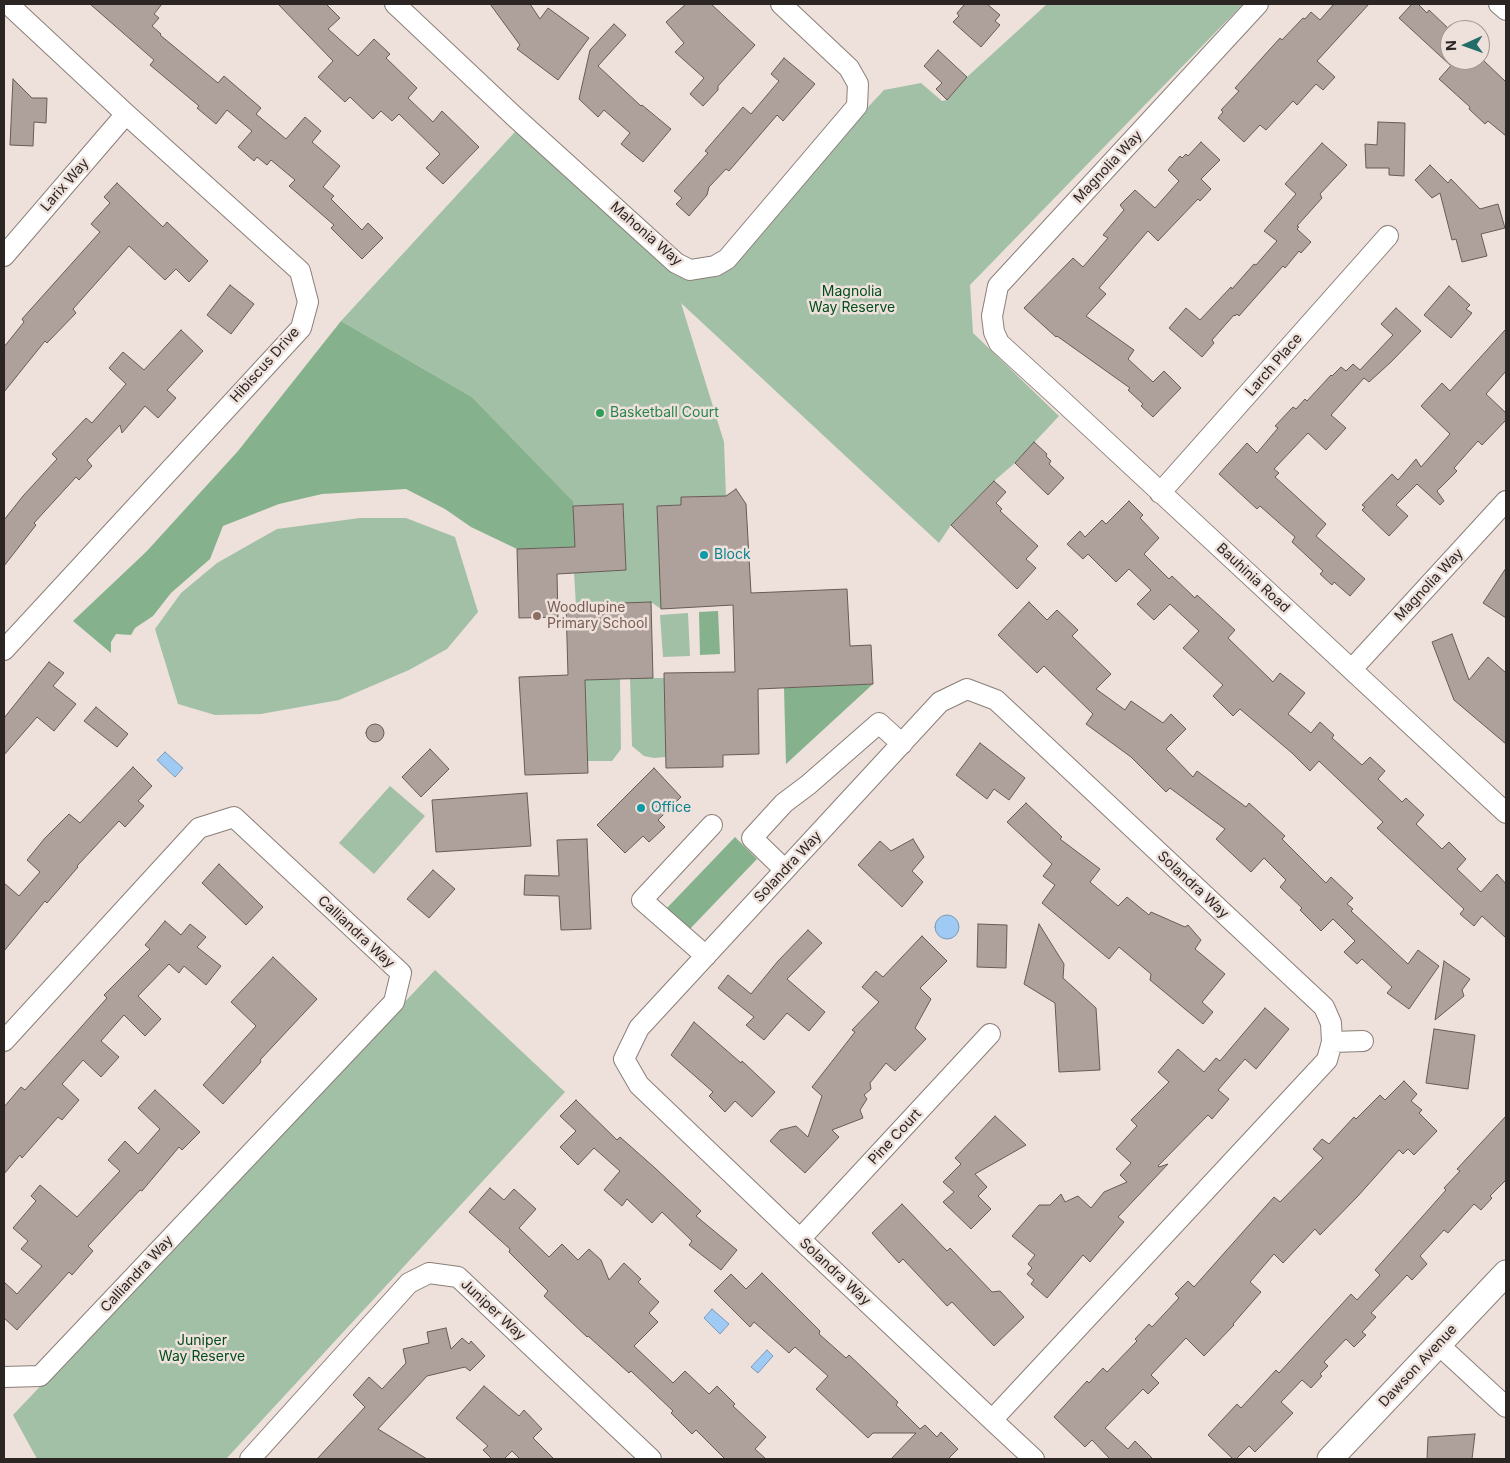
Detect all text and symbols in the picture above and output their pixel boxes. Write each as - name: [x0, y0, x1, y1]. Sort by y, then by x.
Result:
- north arrow: [1440, 20, 1490, 70]
- text: N: [1442, 40, 1459, 51]
- street label: Magnolia Way: [1070, 127, 1146, 207]
- street label: Larix Way: [37, 155, 93, 215]
- street label: Mahonia Way: [607, 198, 685, 270]
- park label: Magnolia Way Reserve: [809, 284, 895, 316]
- street label: Hibiscus Drive: [227, 324, 303, 406]
- street label: Larch Place: [1242, 330, 1306, 400]
- place label: Basketball Court: [610, 405, 719, 421]
- marker: Basketball Court: [594, 407, 606, 419]
- street label: Bauhinia Road: [1213, 540, 1293, 616]
- street label: Magnolia Way: [1391, 545, 1467, 625]
- place label: Block: [714, 547, 751, 563]
- marker: Block: [698, 549, 710, 561]
- place label: Woodlupine Primary School: [547, 600, 648, 632]
- marker: Woodlupine Primary School: [531, 610, 543, 622]
- place label: Office: [651, 800, 691, 816]
- marker: Office: [635, 802, 647, 814]
- street label: Solandra Way: [751, 828, 825, 906]
- street label: Solandra Way: [1154, 848, 1232, 922]
- street label: Calliandra Way: [314, 892, 398, 972]
- street label: Pine Court: [865, 1106, 925, 1168]
- street label: Calliandra Way: [97, 1232, 177, 1316]
- street label: Solandra Way: [796, 1235, 874, 1309]
- street label: Juniper Way: [457, 1276, 529, 1344]
- street label: Dawson Avenue: [1376, 1321, 1460, 1411]
- park label: Juniper Way Reserve: [159, 1333, 245, 1365]

